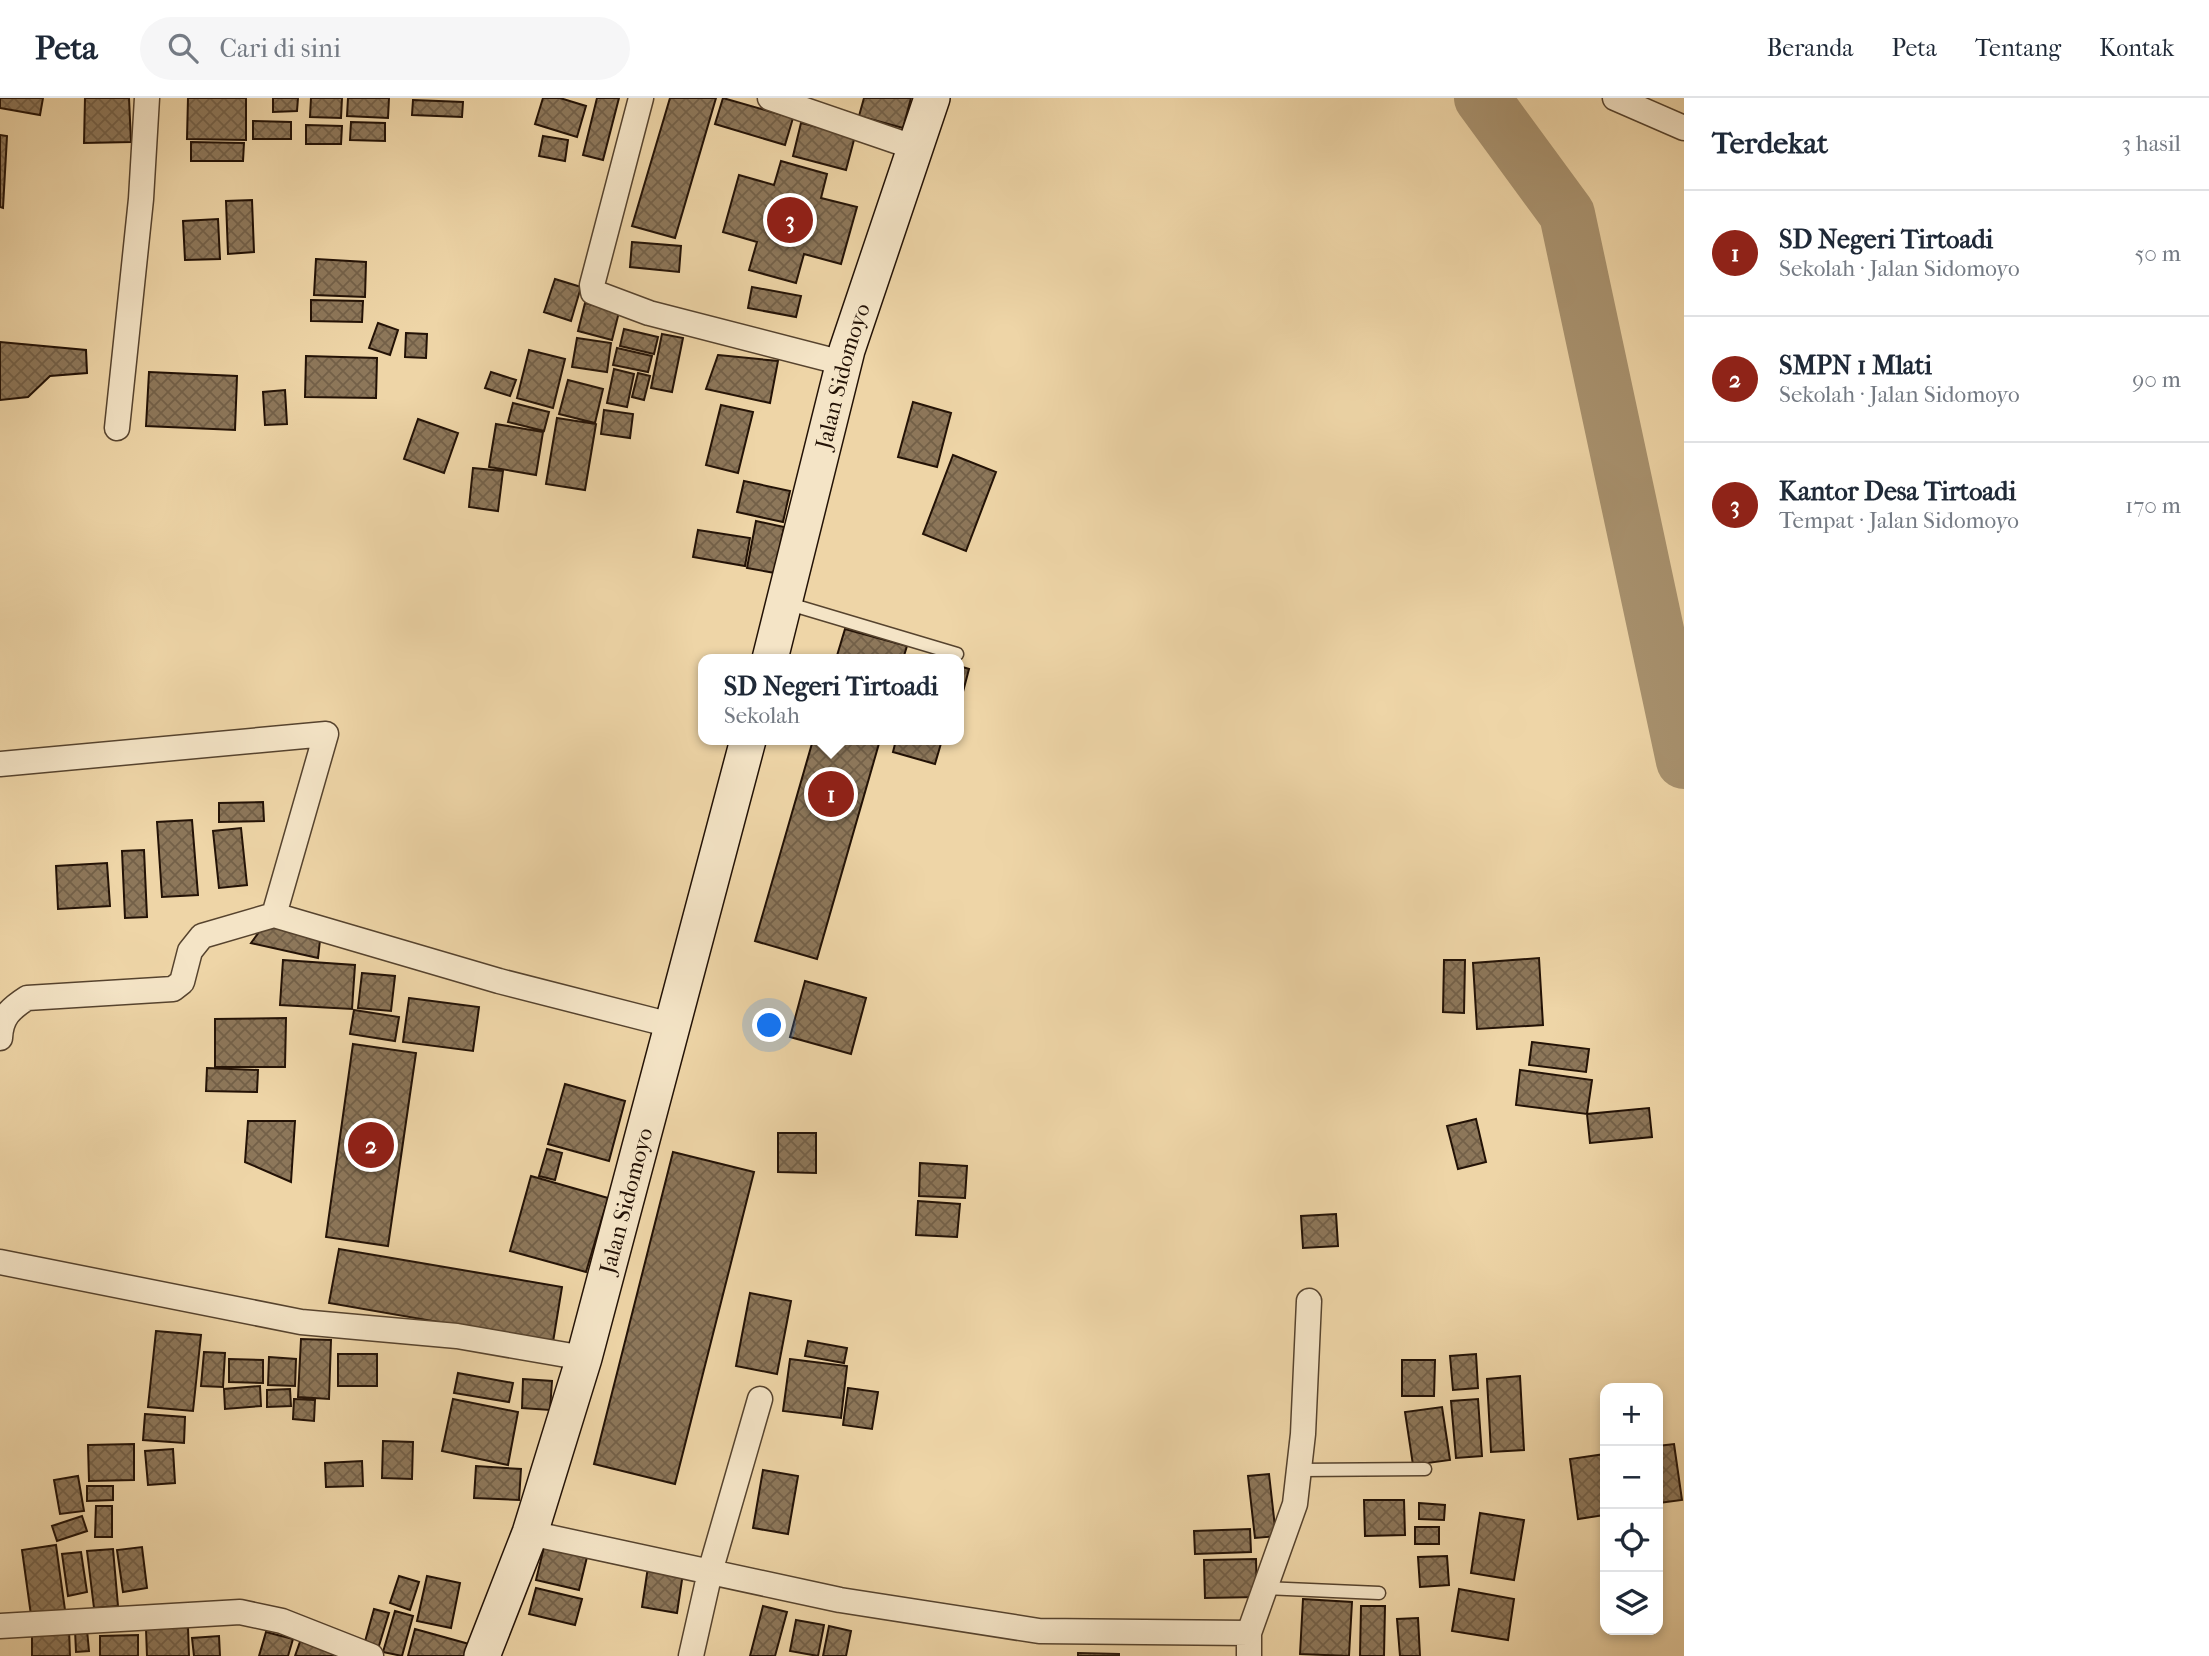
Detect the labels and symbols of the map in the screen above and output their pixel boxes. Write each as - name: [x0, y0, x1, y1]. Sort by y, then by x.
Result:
- pin: 3: [767, 194, 813, 246]
- street label: Jalan Sidomoyo: [809, 300, 875, 454]
- pin: 1: [808, 768, 854, 820]
- your location: [752, 1008, 786, 1042]
- pin: 2: [348, 1119, 394, 1171]
- street label: Jalan Sidomoyo: [593, 1125, 658, 1279]

